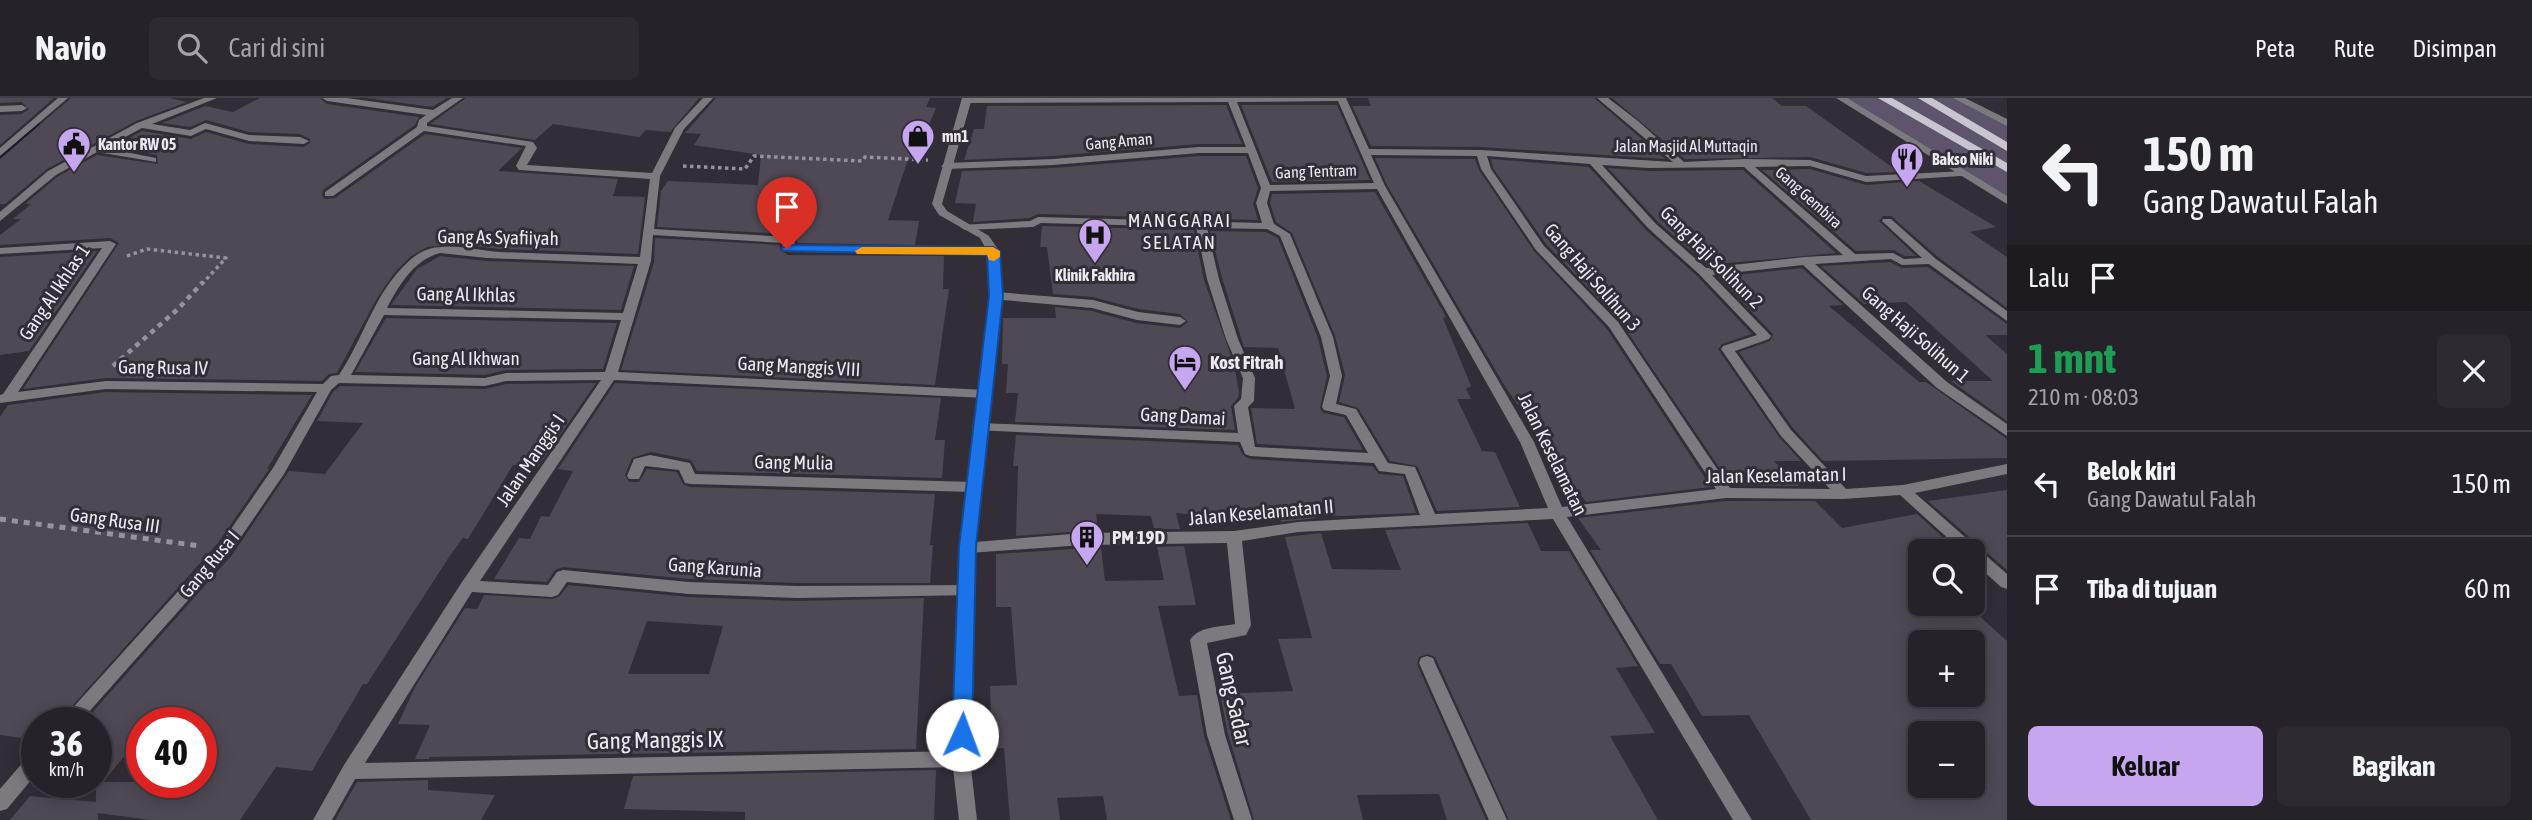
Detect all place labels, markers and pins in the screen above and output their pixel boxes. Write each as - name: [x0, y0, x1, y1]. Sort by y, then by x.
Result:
- shop icon: mn1: [899, 117, 937, 166]
- public building icon: Kantor RW 05: [55, 125, 93, 174]
- place label: mn1: [942, 127, 969, 145]
- place label: Kantor RW 05: [98, 135, 177, 153]
- restaurant icon: Bakso Niki: [1888, 140, 1926, 189]
- place label: Bakso Niki: [1932, 150, 1994, 168]
- pin: [757, 177, 817, 249]
- hospital icon: Klinik Fakhira: [1076, 216, 1114, 265]
- place label: Klinik Fakhira: [1055, 266, 1135, 284]
- hotel icon: Kost Fitrah: [1166, 343, 1204, 392]
- place label: Kost Fitrah: [1210, 351, 1283, 373]
- building icon: PM 19D: [1068, 518, 1106, 567]
- place label: PM 19D: [1112, 526, 1166, 548]

